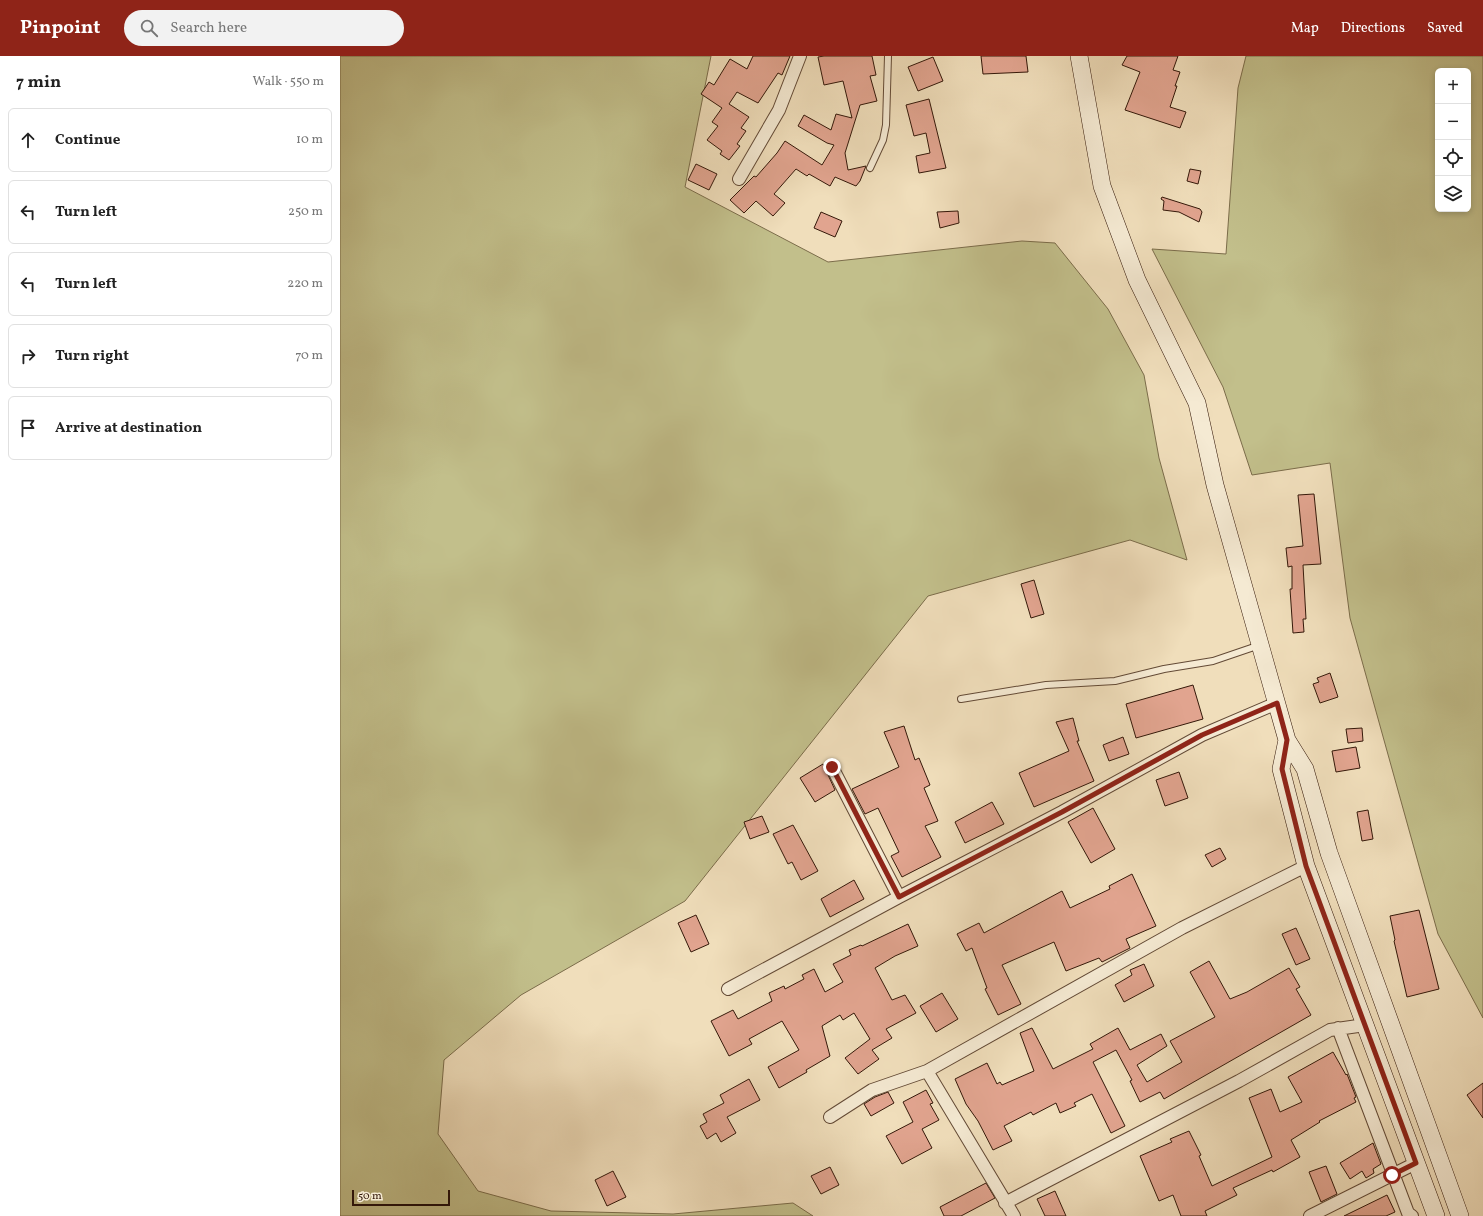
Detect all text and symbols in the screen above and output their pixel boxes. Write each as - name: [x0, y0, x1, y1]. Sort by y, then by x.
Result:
- search box: [124, 10, 404, 46]
- text: Pinpoint: [20, 15, 100, 41]
- icon: search: [138, 17, 160, 39]
- text: Search here: [170, 18, 247, 39]
- text: Map: [1291, 19, 1319, 38]
- text: Directions: [1341, 19, 1405, 38]
- text: Saved: [1427, 19, 1463, 38]
- map controls: [1435, 68, 1471, 212]
- button: +: [1435, 68, 1471, 104]
- text: 7 min: [16, 71, 61, 94]
- text: Walk · 550 m: [253, 73, 324, 91]
- button: −: [1435, 104, 1471, 140]
- icon: ahead: [17, 129, 39, 151]
- text: Continue: [55, 130, 120, 151]
- text: 10 m: [296, 131, 323, 149]
- button: locate: [1435, 140, 1471, 176]
- button: layers: [1435, 176, 1471, 212]
- icon: left: [17, 201, 39, 223]
- text: Turn left: [55, 202, 117, 223]
- text: 250 m: [288, 203, 323, 221]
- icon: left: [17, 273, 39, 295]
- text: Turn left: [55, 274, 117, 295]
- text: 220 m: [287, 275, 323, 293]
- icon: right: [17, 345, 39, 367]
- text: Turn right: [55, 346, 129, 367]
- text: 70 m: [295, 347, 323, 365]
- icon: arrive: [17, 417, 39, 439]
- text: Arrive at destination: [55, 418, 202, 439]
- route end: [823, 758, 841, 776]
- route start: [1383, 1166, 1401, 1184]
- scale bar: [352, 1188, 450, 1207]
- text: 50 m: [358, 1189, 382, 1204]

